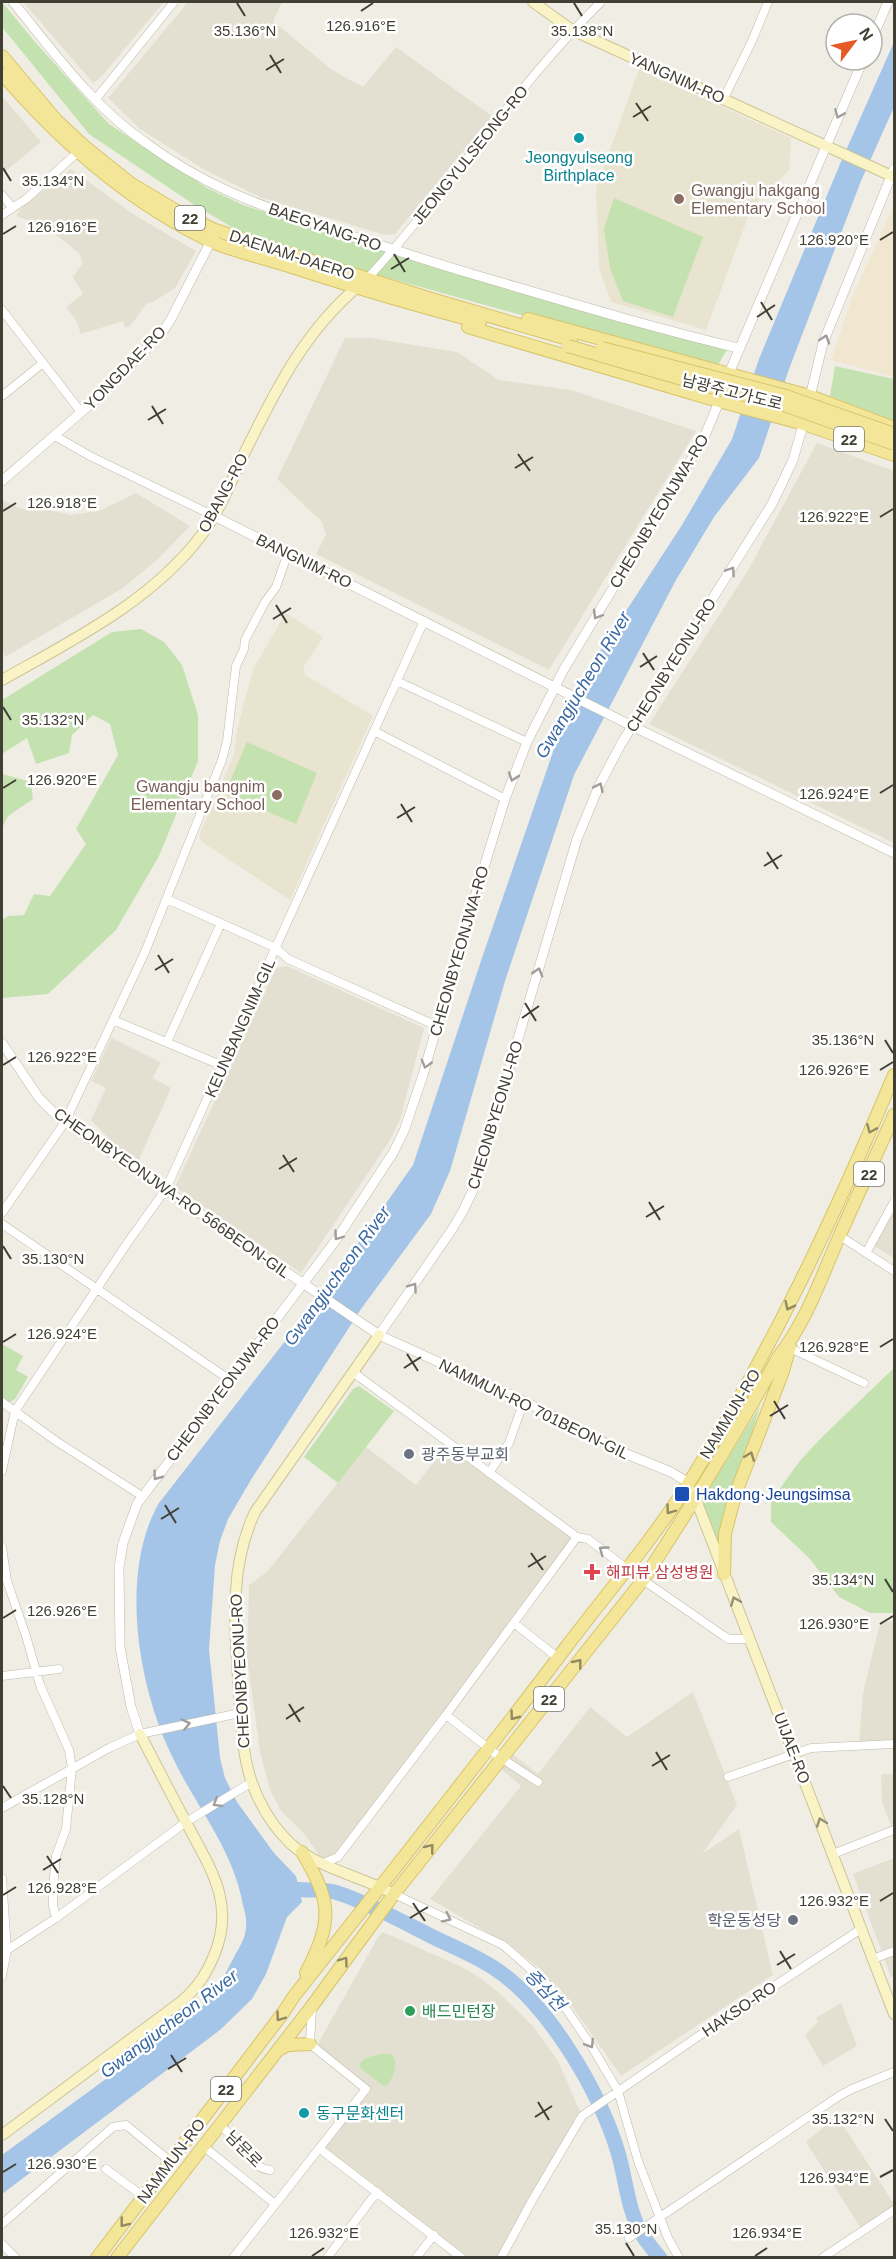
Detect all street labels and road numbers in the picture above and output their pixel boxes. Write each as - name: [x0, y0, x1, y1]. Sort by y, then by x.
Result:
- street label: YANGNIM-RO: [627, 49, 727, 107]
- street label: JEONGYULSEONG-RO: [409, 82, 531, 228]
- street label: BAEGYANG-RO: [266, 200, 384, 254]
- road number: 22: [175, 206, 205, 230]
- street label: DAENAM-DAERO: [227, 227, 357, 283]
- street label: YONGDAE-RO: [81, 323, 169, 413]
- street label: 남광주고가도로: [680, 371, 784, 413]
- road number: 22: [834, 427, 864, 451]
- street label: CHEONBYEONJWA-RO: [606, 431, 712, 591]
- street label: OBANG-RO: [195, 451, 251, 535]
- street label: BANGNIM-RO: [254, 531, 354, 591]
- street label: CHEONBYEONU-RO: [623, 595, 719, 735]
- street label: CHEONBYEONJWA-RO: [427, 864, 491, 1038]
- street label: KEUNBANGNIM-GIL: [202, 956, 278, 1100]
- street label: CHEONBYEONU-RO: [464, 1039, 526, 1191]
- street label: CHEONBYEONJWA-RO 566BEON-GIL: [51, 1105, 293, 1281]
- road number: 22: [854, 1162, 884, 1186]
- street label: CHEONBYEONJWA-RO: [163, 1313, 283, 1465]
- street label: NAMMUN-RO 701BEON-GIL: [436, 1356, 632, 1462]
- street label: NAMMUN-RO: [697, 1366, 763, 1462]
- street label: CHEONBYEONU-RO: [227, 1593, 253, 1749]
- road number: 22: [534, 1687, 564, 1711]
- street label: UIJAE-RO: [771, 1710, 813, 1786]
- street label: HAKSO-RO: [699, 1978, 779, 2040]
- road number: 22: [211, 2077, 241, 2101]
- street label: NAMMUN-RO: [134, 2115, 208, 2207]
- street label: 남문로: [222, 2127, 266, 2171]

